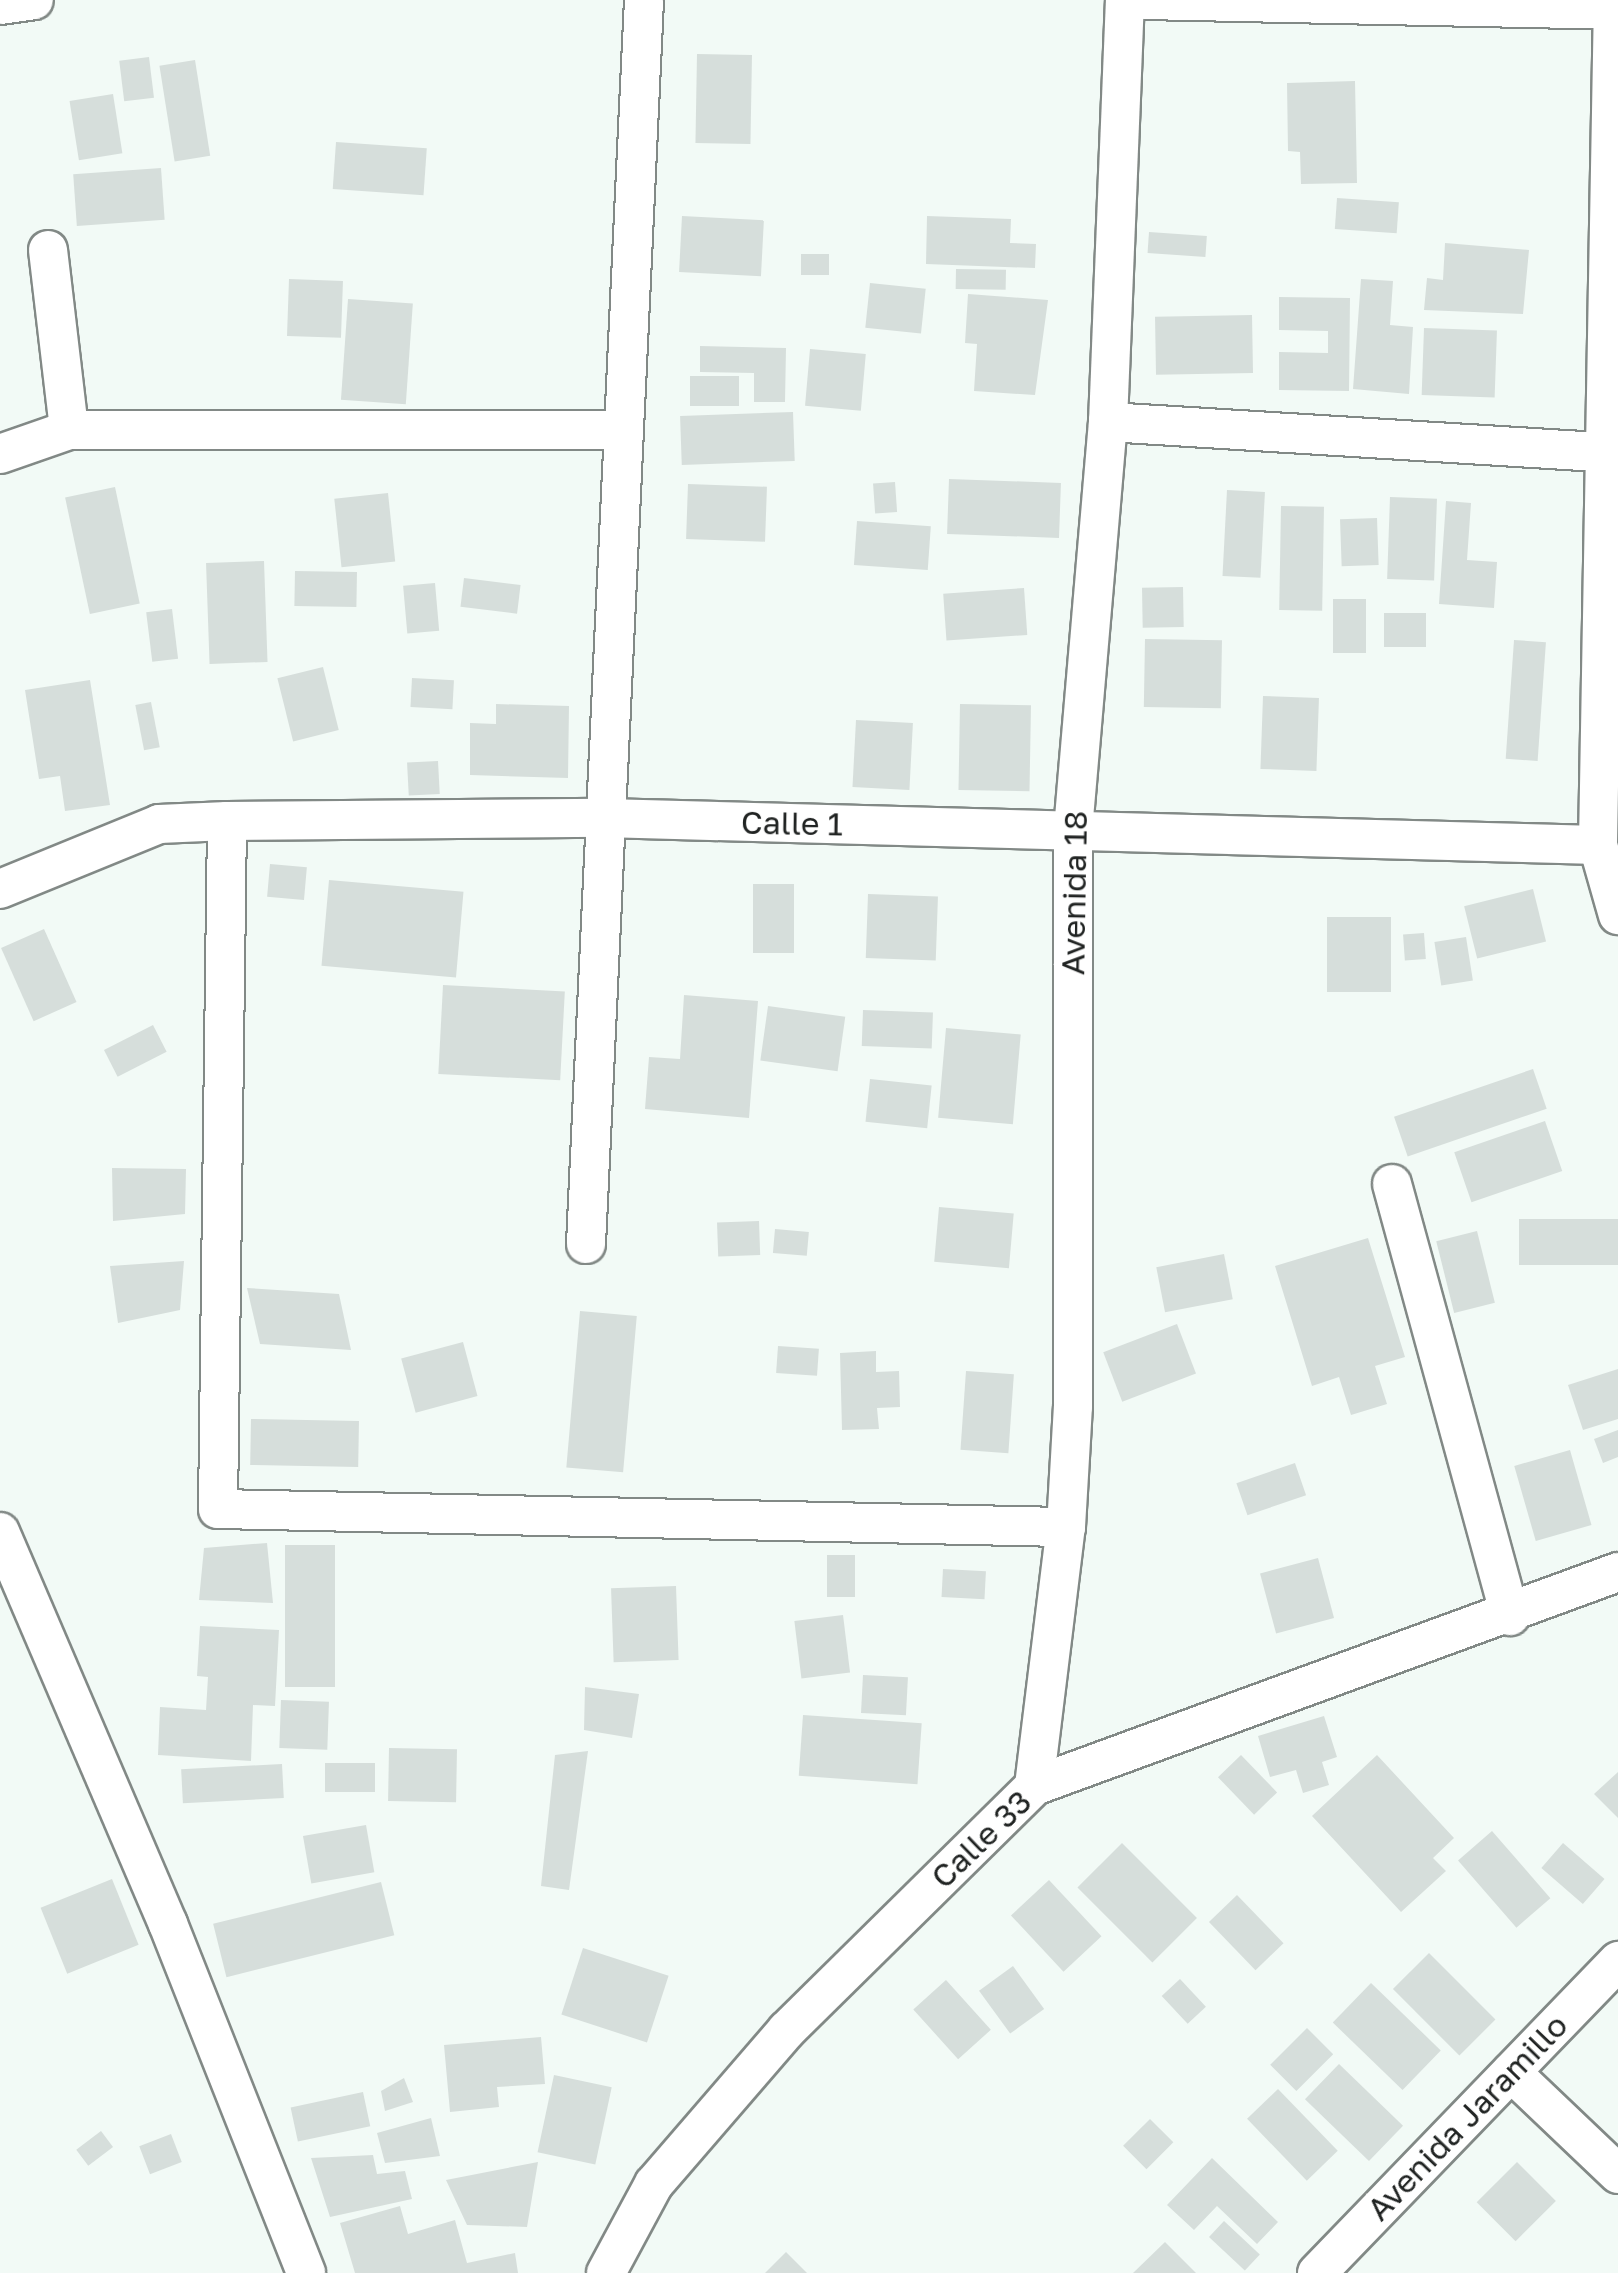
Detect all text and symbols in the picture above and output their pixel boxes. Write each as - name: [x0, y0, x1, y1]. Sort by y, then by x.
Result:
- street label: Calle 1: [741, 803, 843, 843]
- street label: Avenida 18: [1053, 810, 1095, 976]
- street label: Calle 33: [923, 1782, 1039, 1896]
- street label: Avenida Jaramillo: [1359, 2006, 1575, 2228]

